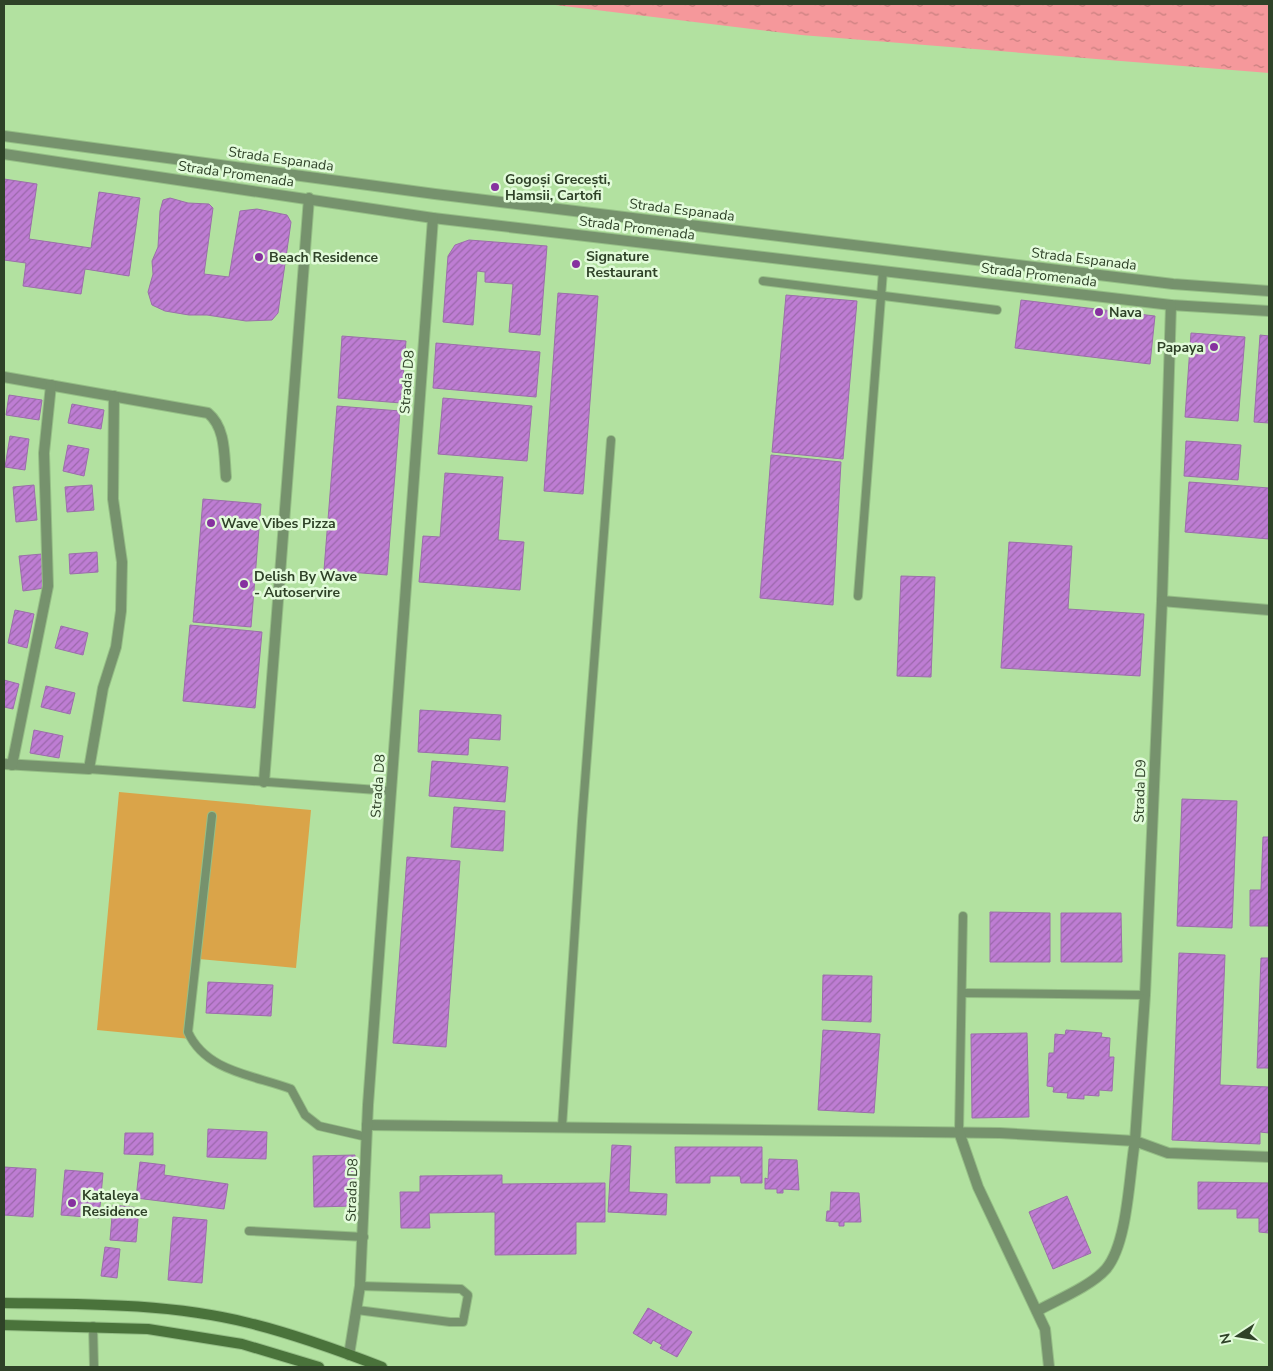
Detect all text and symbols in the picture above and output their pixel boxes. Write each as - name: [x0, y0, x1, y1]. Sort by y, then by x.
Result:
- street label: Strada Espanada: [227, 142, 335, 176]
- street label: Strada Promenada: [177, 156, 295, 192]
- place label: Gogoși Grecești, Hamsii, Cartofi: [505, 170, 611, 205]
- marker: Gogoși Grecești, Hamsii, Cartofi: [489, 181, 501, 193]
- street label: Strada Espanada: [628, 194, 736, 226]
- street label: Strada Promenada: [578, 211, 696, 245]
- street label: Strada Espanada: [1030, 243, 1138, 275]
- place label: Signature Restaurant: [586, 247, 658, 282]
- place label: Beach Residence: [269, 248, 379, 267]
- marker: Beach Residence: [253, 251, 265, 263]
- marker: Signature Restaurant: [570, 258, 582, 270]
- street label: Strada Promenada: [980, 258, 1098, 292]
- place label: Nava: [1109, 303, 1142, 322]
- marker: Nava: [1093, 306, 1105, 318]
- place label: Papaya: [1157, 338, 1204, 357]
- marker: Papaya: [1208, 341, 1220, 353]
- street label: Strada D8: [395, 350, 419, 414]
- place label: Wave Vibes Pizza: [221, 514, 336, 533]
- marker: Wave Vibes Pizza: [205, 517, 217, 529]
- place label: Delish By Wave - Autoservire: [254, 567, 357, 602]
- marker: Delish By Wave - Autoservire: [238, 578, 250, 590]
- street label: Strada D8: [366, 754, 390, 818]
- street label: Strada D9: [1129, 759, 1151, 823]
- street label: Strada D8: [341, 1158, 363, 1222]
- place label: Kataleya Residence: [82, 1186, 148, 1221]
- marker: Kataleya Residence: [66, 1197, 78, 1209]
- north arrow: [1213, 1311, 1263, 1361]
- text: N: [1215, 1331, 1236, 1346]

